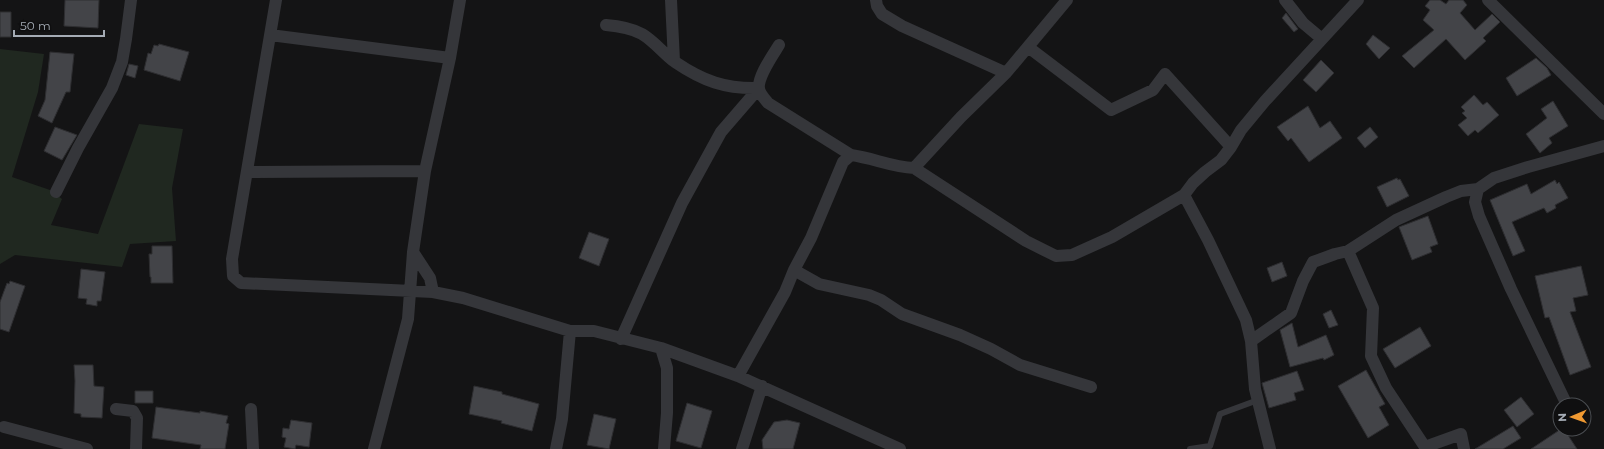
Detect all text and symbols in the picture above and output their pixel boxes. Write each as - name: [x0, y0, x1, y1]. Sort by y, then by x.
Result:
- scale bar: [14, 12, 104, 38]
- text: 50 m: [20, 18, 51, 33]
- north arrow: [1552, 397, 1592, 437]
- text: N: [1555, 413, 1569, 422]

